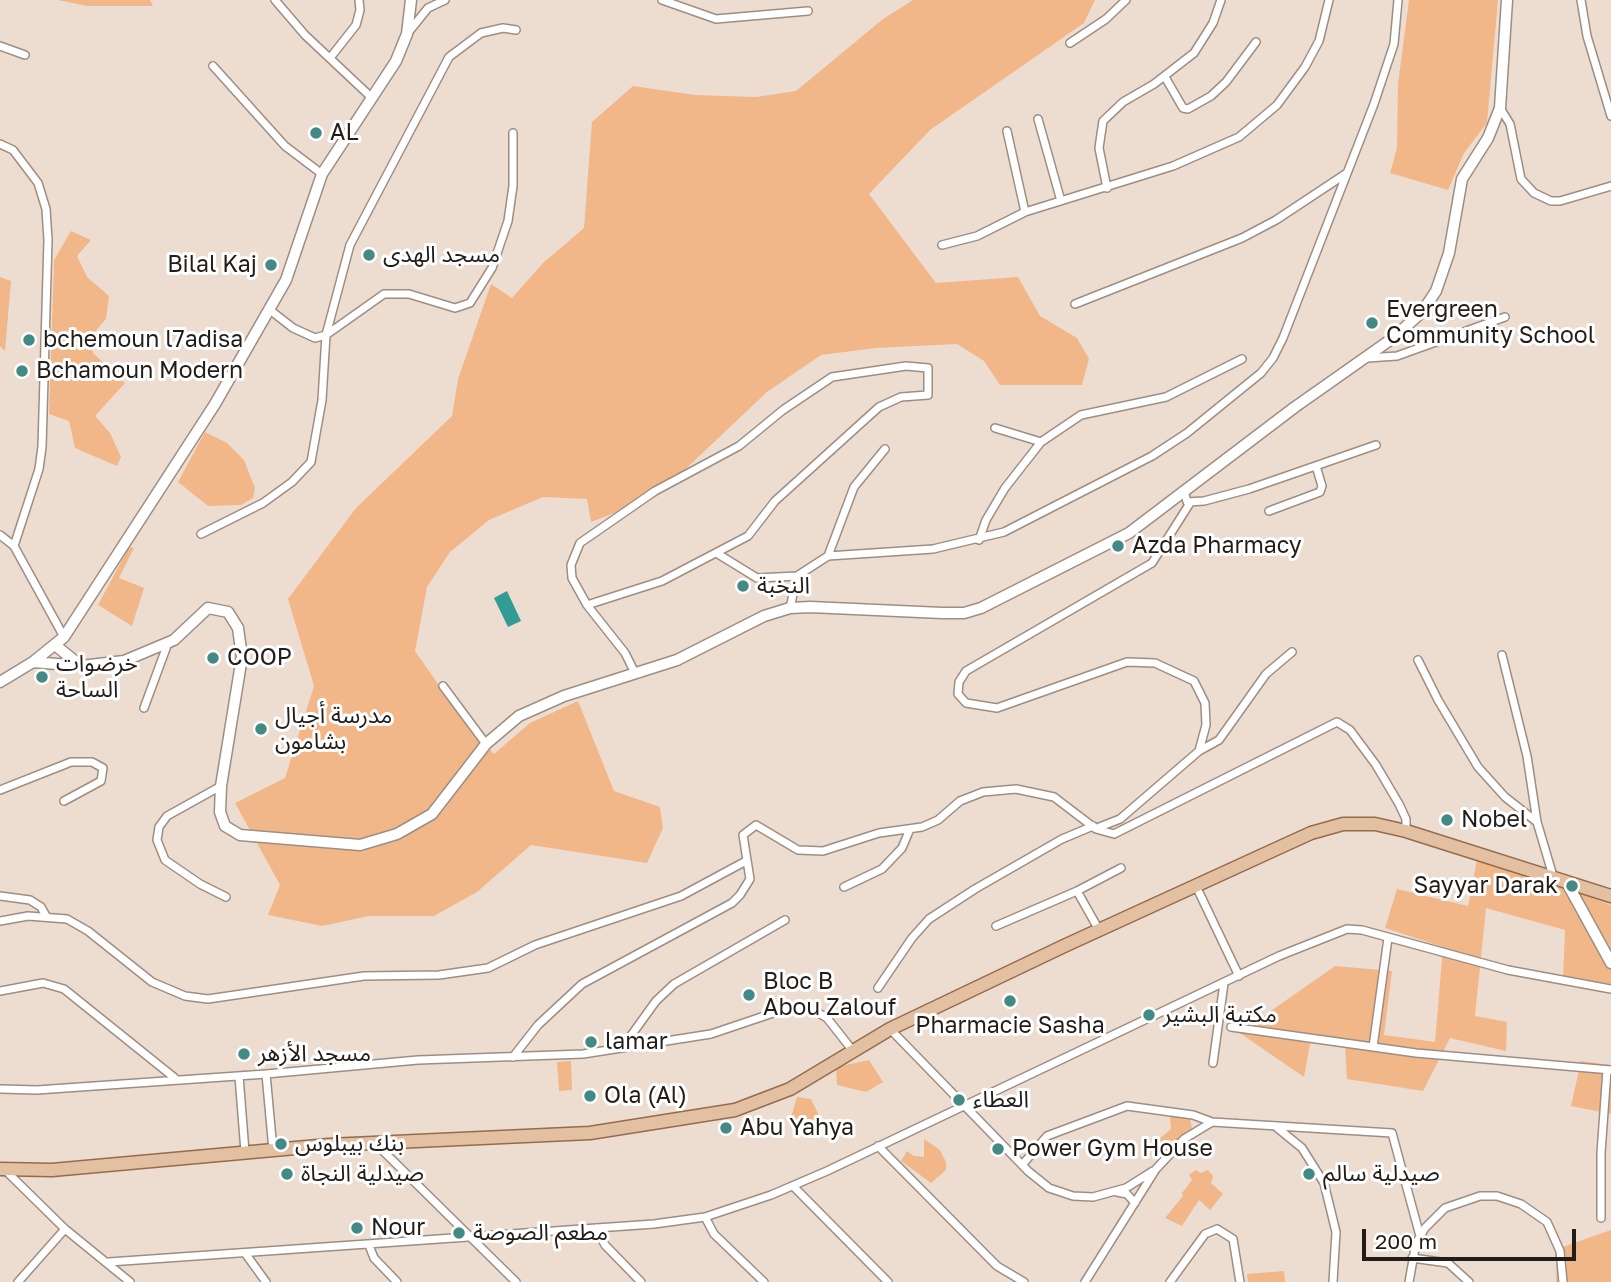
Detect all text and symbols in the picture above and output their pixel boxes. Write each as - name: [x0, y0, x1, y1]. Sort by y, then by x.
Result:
- place label: AL: [330, 119, 359, 147]
- marker: AL: [308, 125, 324, 141]
- place label: مسجد الهدى: [383, 241, 500, 269]
- marker: مسجد الهدى: [361, 247, 377, 263]
- place label: Bilal Kaj: [167, 251, 257, 279]
- marker: Bilal Kaj: [263, 257, 279, 273]
- place label: Evergreen Community School: [1386, 296, 1595, 350]
- marker: Evergreen Community School: [1364, 315, 1380, 331]
- place label: bchemoun l7adisa: [43, 326, 243, 354]
- marker: bchemoun l7adisa: [21, 332, 37, 348]
- place label: Bchamoun Modern: [36, 357, 243, 385]
- marker: Bchamoun Modern: [14, 363, 30, 379]
- place label: Azda Pharmacy: [1132, 532, 1302, 560]
- marker: Azda Pharmacy: [1110, 538, 1126, 554]
- place label: النخبة: [757, 572, 810, 600]
- marker: النخبة: [735, 578, 751, 594]
- place label: COOP: [227, 644, 292, 672]
- place label: خرضوات الساحة: [56, 650, 138, 704]
- marker: COOP: [205, 650, 221, 666]
- marker: خرضوات الساحة: [34, 669, 50, 685]
- place label: مدرسة أجيال بشامون: [275, 702, 392, 756]
- marker: مدرسة أجيال بشامون: [253, 721, 269, 737]
- place label: Nobel: [1461, 806, 1527, 834]
- marker: Nobel: [1439, 812, 1455, 828]
- place label: Sayyar Darak: [1413, 872, 1558, 900]
- marker: Sayyar Darak: [1564, 878, 1580, 894]
- place label: Bloc B Abou Zalouf: [763, 968, 896, 1022]
- marker: Bloc B Abou Zalouf: [741, 987, 757, 1003]
- marker: Pharmacie Sasha: [1002, 993, 1018, 1009]
- place label: مكتبة البشير: [1163, 1001, 1277, 1029]
- marker: مكتبة البشير: [1141, 1007, 1157, 1023]
- place label: Pharmacie Sasha: [915, 1012, 1105, 1040]
- place label: lamar: [605, 1028, 668, 1056]
- marker: lamar: [583, 1034, 599, 1050]
- place label: مسجد الأزهر: [258, 1040, 371, 1068]
- marker: مسجد الأزهر: [236, 1046, 252, 1062]
- place label: Ola (Al): [604, 1082, 687, 1110]
- place label: العطاء: [973, 1086, 1029, 1114]
- marker: Ola (Al): [582, 1088, 598, 1104]
- marker: العطاء: [951, 1092, 967, 1108]
- place label: Abu Yahya: [740, 1114, 854, 1142]
- marker: Abu Yahya: [718, 1120, 734, 1136]
- place label: بنك بيبلوس: [295, 1130, 404, 1158]
- place label: Power Gym House: [1012, 1135, 1213, 1163]
- marker: بنك بيبلوس: [273, 1136, 289, 1152]
- marker: Power Gym House: [990, 1141, 1006, 1157]
- place label: صيدلية النجاة: [301, 1160, 424, 1188]
- place label: صيدلية سالم: [1323, 1160, 1440, 1188]
- marker: صيدلية النجاة: [279, 1166, 295, 1182]
- marker: صيدلية سالم: [1301, 1166, 1317, 1182]
- place label: Nour: [371, 1214, 425, 1242]
- scale bar: [1366, 1216, 1580, 1260]
- place label: مطعم الصوصة: [473, 1219, 608, 1247]
- marker: Nour: [349, 1220, 365, 1236]
- marker: مطعم الصوصة: [451, 1225, 467, 1241]
- text: 200 m: [1375, 1228, 1437, 1254]

